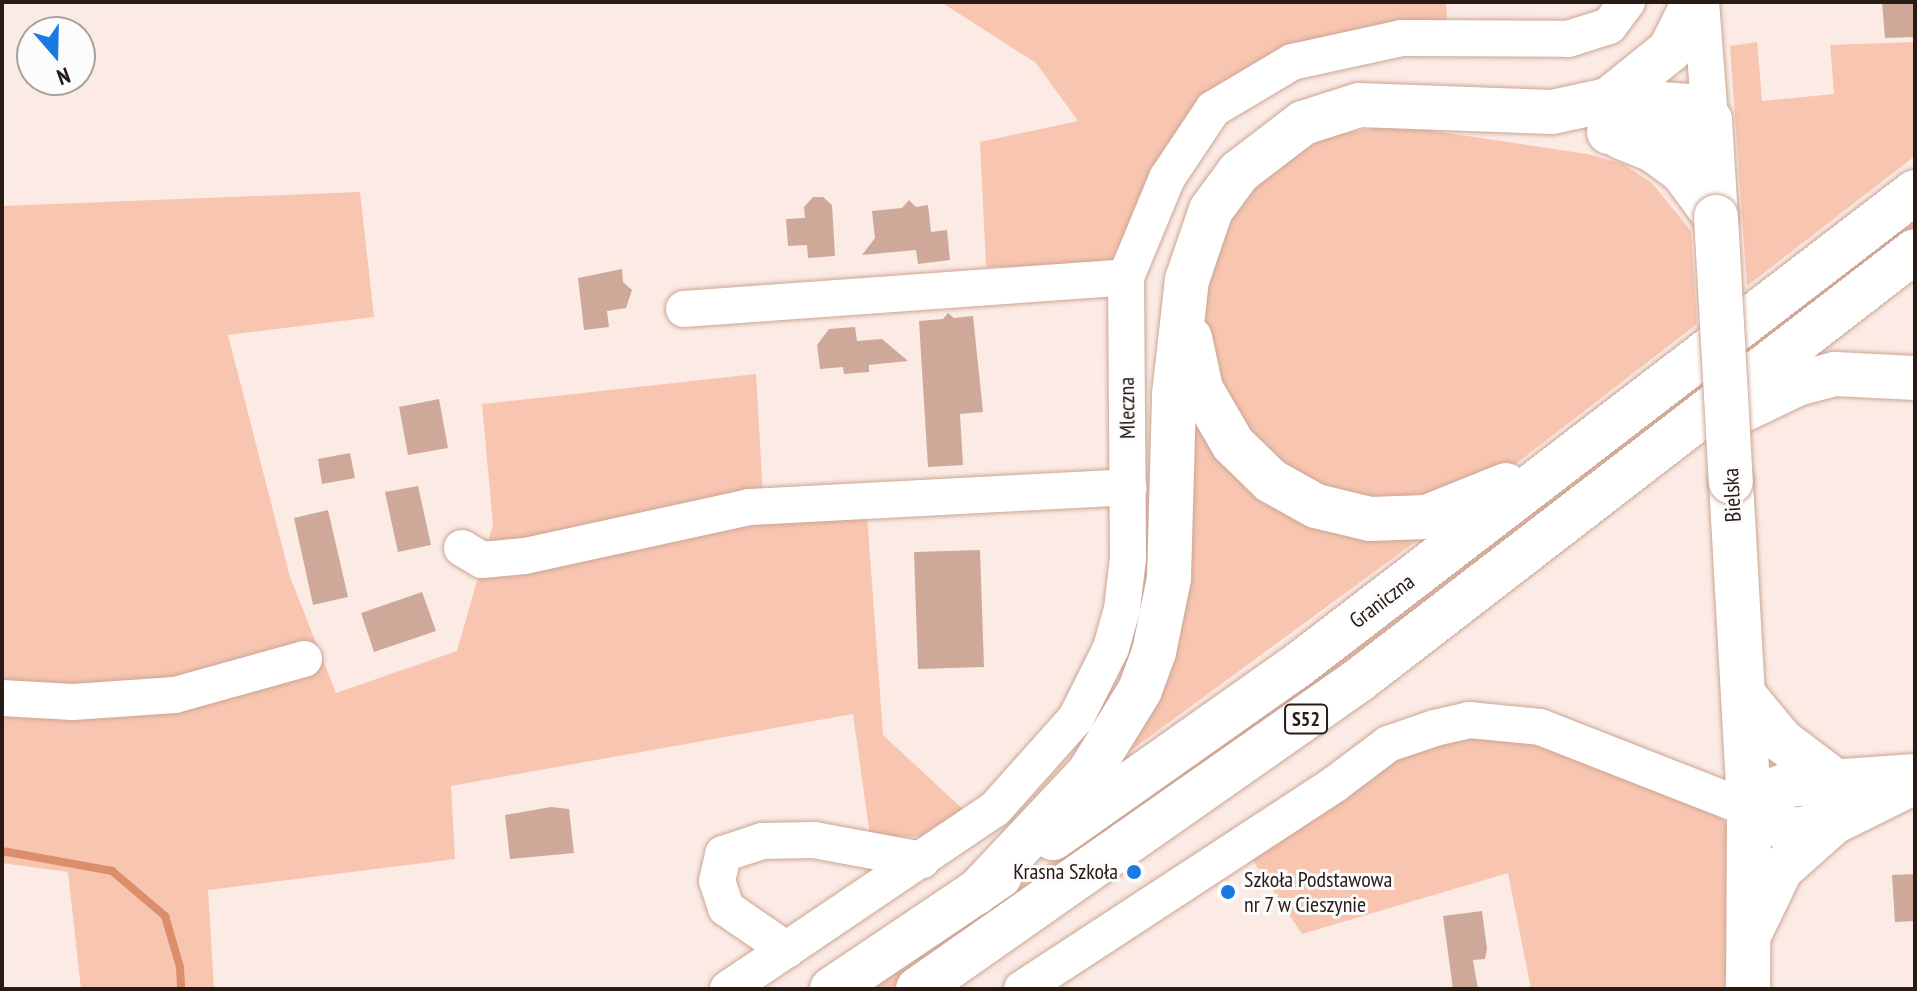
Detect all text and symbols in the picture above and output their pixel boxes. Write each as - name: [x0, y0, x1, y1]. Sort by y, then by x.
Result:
- north arrow: [16, 16, 96, 96]
- text: N: [53, 61, 74, 92]
- street label: Mleczna: [1113, 377, 1141, 439]
- street label: Bielska: [1717, 467, 1747, 523]
- street label: Graniczna: [1344, 568, 1420, 634]
- road number: S52: [1284, 703, 1328, 735]
- place label: Krasna Szkoła: [1013, 859, 1118, 885]
- marker: Krasna Szkoła: [1125, 863, 1143, 881]
- place label: Szkoła Podstawowa nr 7 w Cieszynie: [1244, 866, 1392, 918]
- marker: Szkoła Podstawowa nr 7 w Cieszynie: [1219, 883, 1237, 901]

